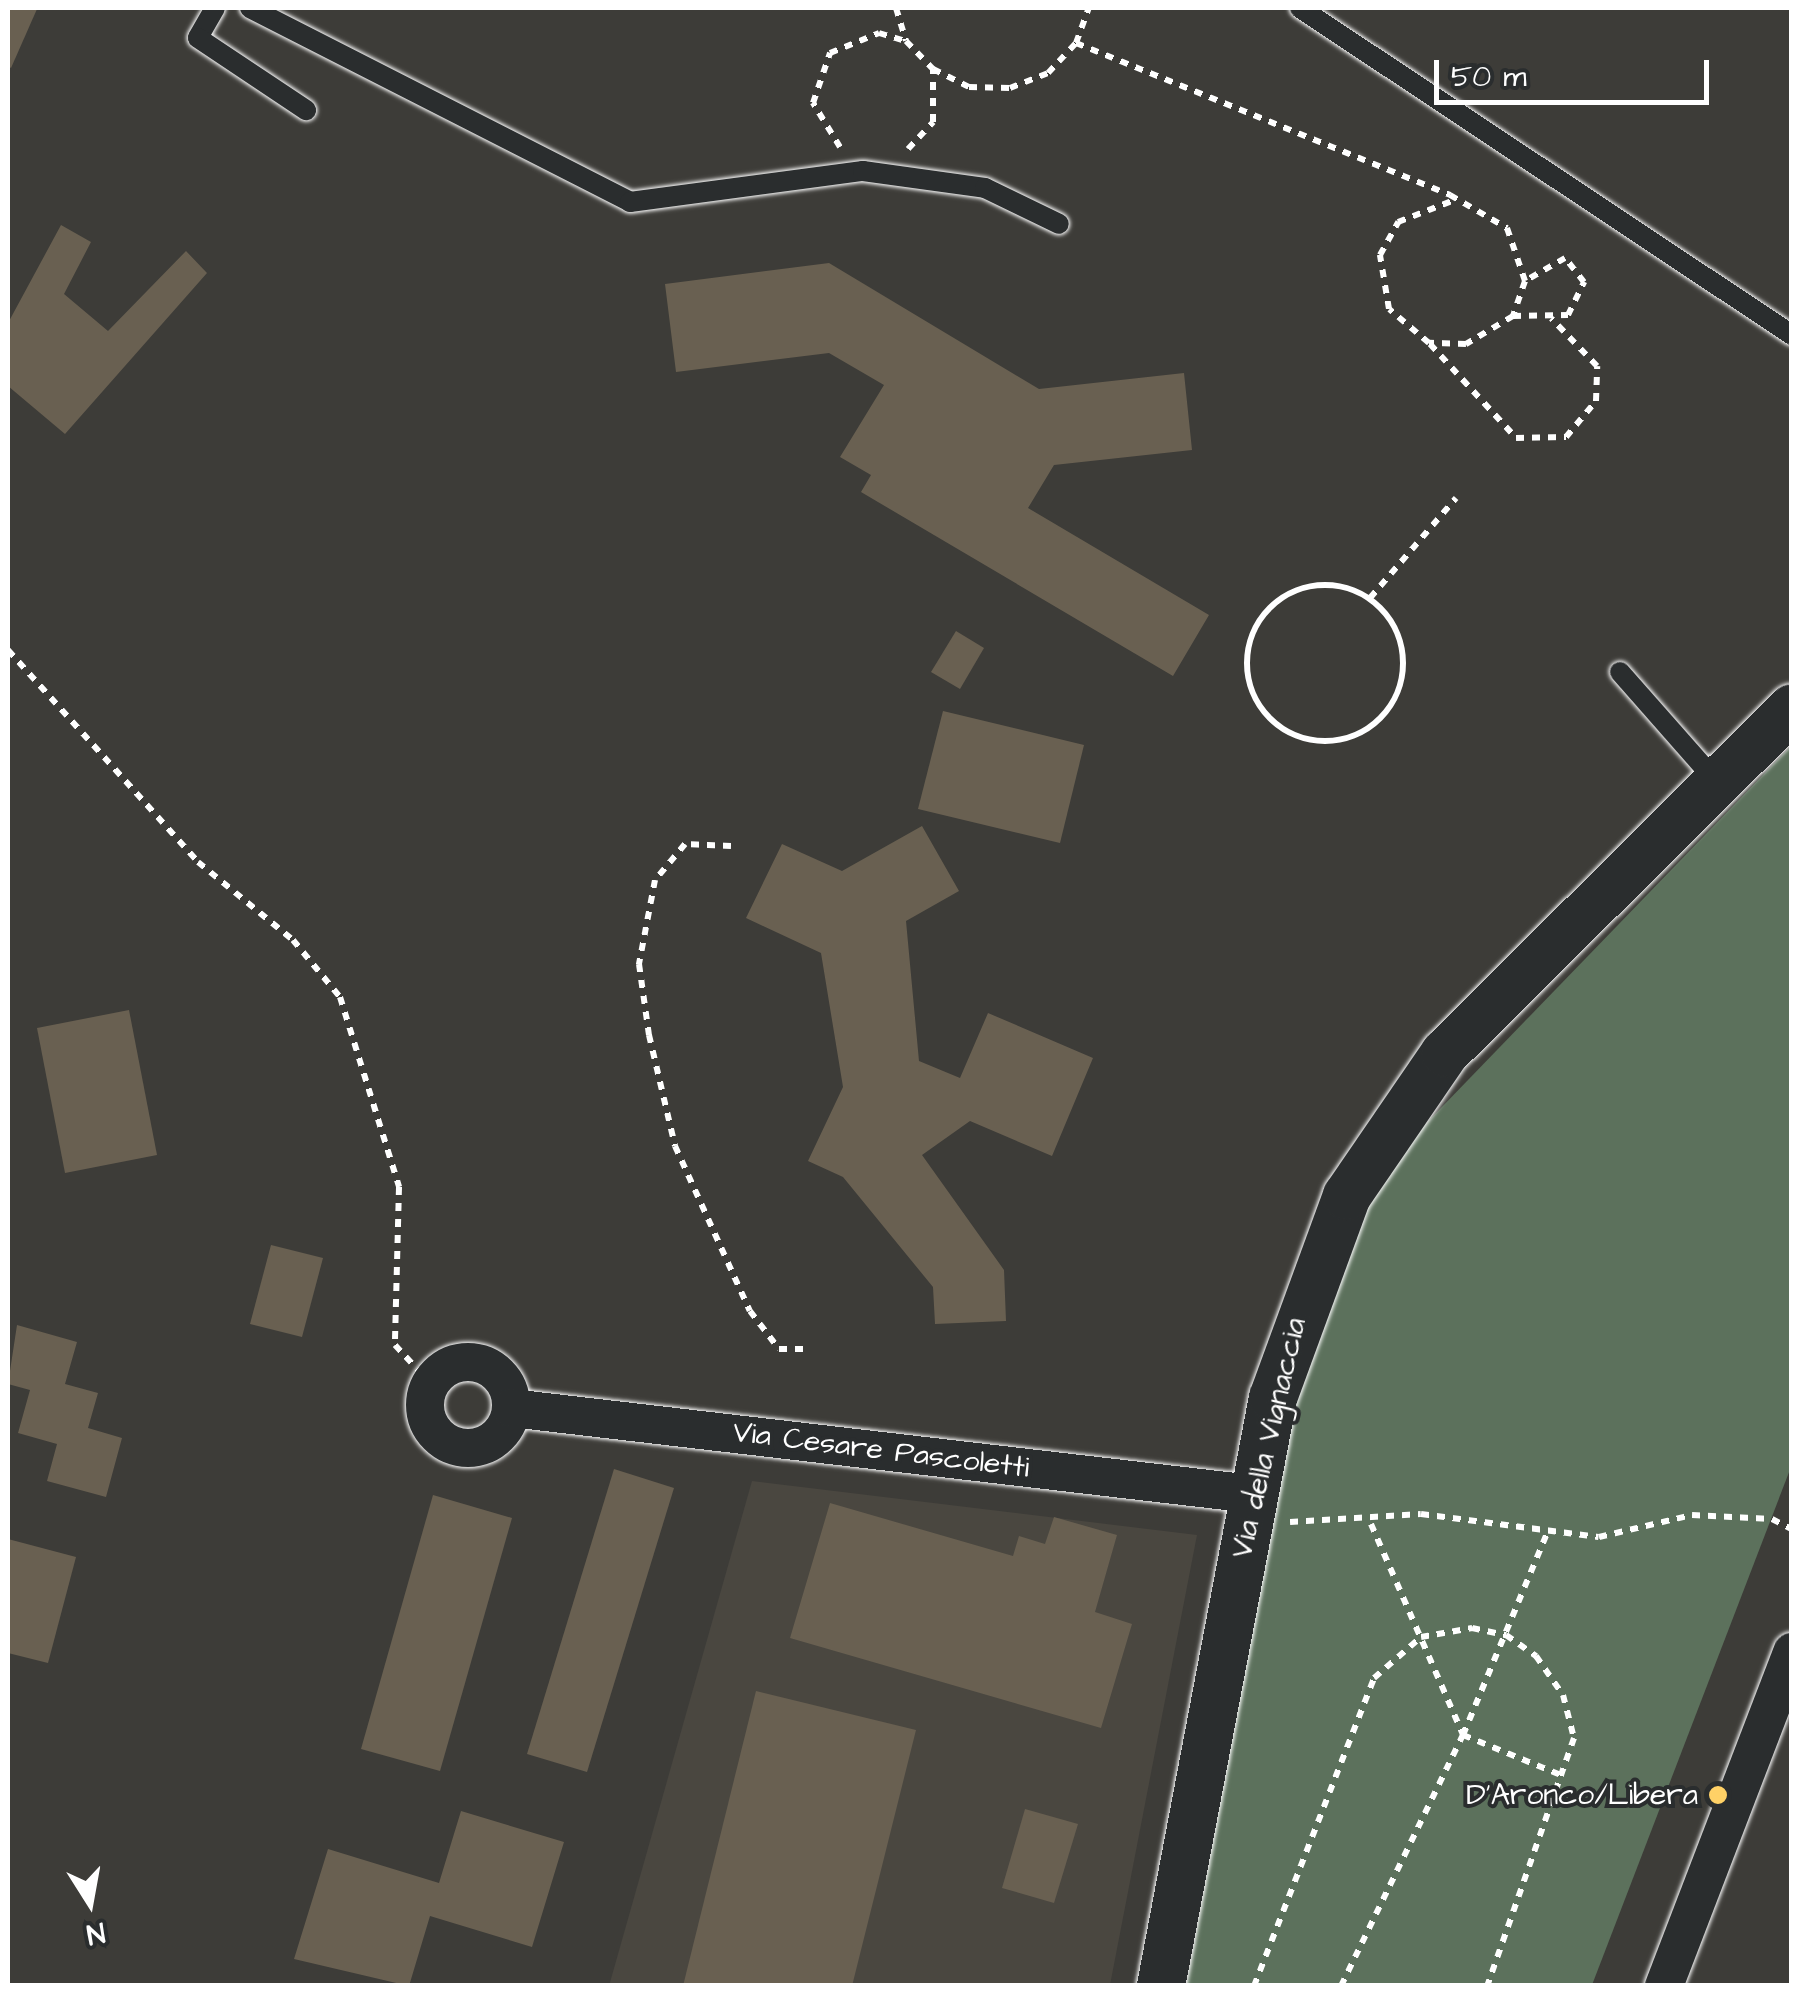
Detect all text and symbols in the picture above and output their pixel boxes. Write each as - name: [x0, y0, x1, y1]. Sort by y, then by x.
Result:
- scale bar: [1439, 40, 1714, 102]
- text: 50 m: [1451, 56, 1527, 98]
- street label: Via della Vignaccia: [1224, 1314, 1314, 1562]
- street label: Via Cesare Pascoletti: [731, 1414, 1031, 1486]
- place label: D'Aronco/Libera: [1466, 1777, 1698, 1813]
- marker: D'Aronco/Libera: [1707, 1784, 1729, 1806]
- north arrow: [40, 1853, 140, 1953]
- text: N: [83, 1912, 108, 1954]

